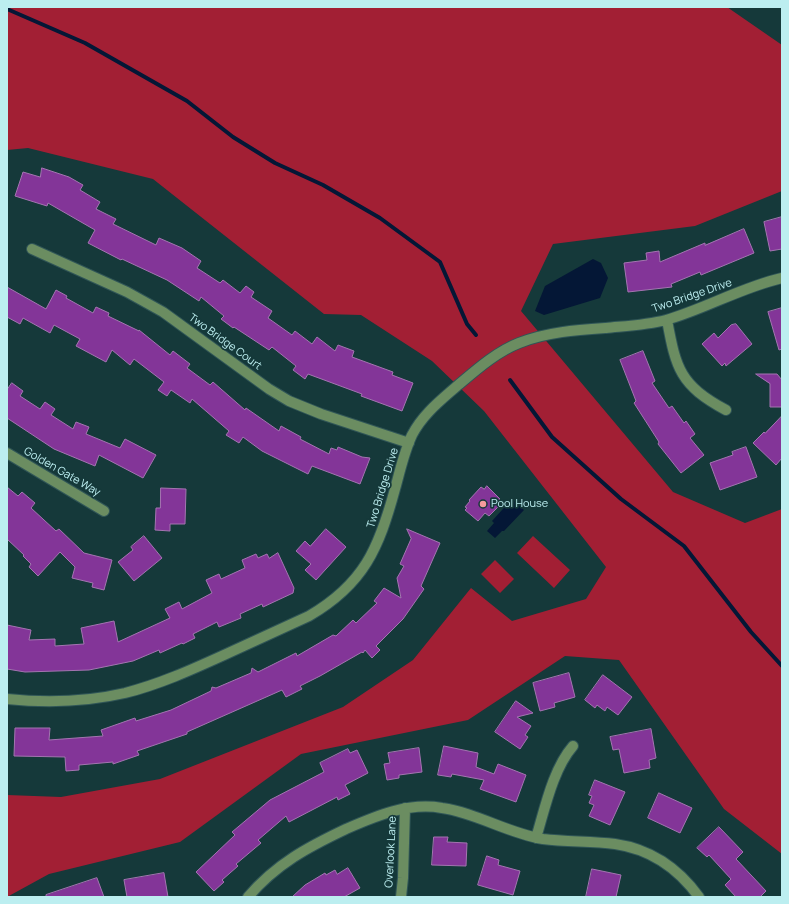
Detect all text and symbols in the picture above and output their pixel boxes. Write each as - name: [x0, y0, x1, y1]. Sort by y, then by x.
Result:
- street label: Two Bridge Drive: [650, 276, 734, 316]
- street label: Two Bridge Court: [186, 311, 264, 373]
- street label: Golden Gate Way: [21, 445, 103, 499]
- street label: Two Bridge Drive: [364, 446, 402, 530]
- place label: Pool House: [491, 497, 548, 511]
- marker: Pool House: [478, 499, 488, 509]
- street label: Overlook Lane: [383, 816, 399, 888]

